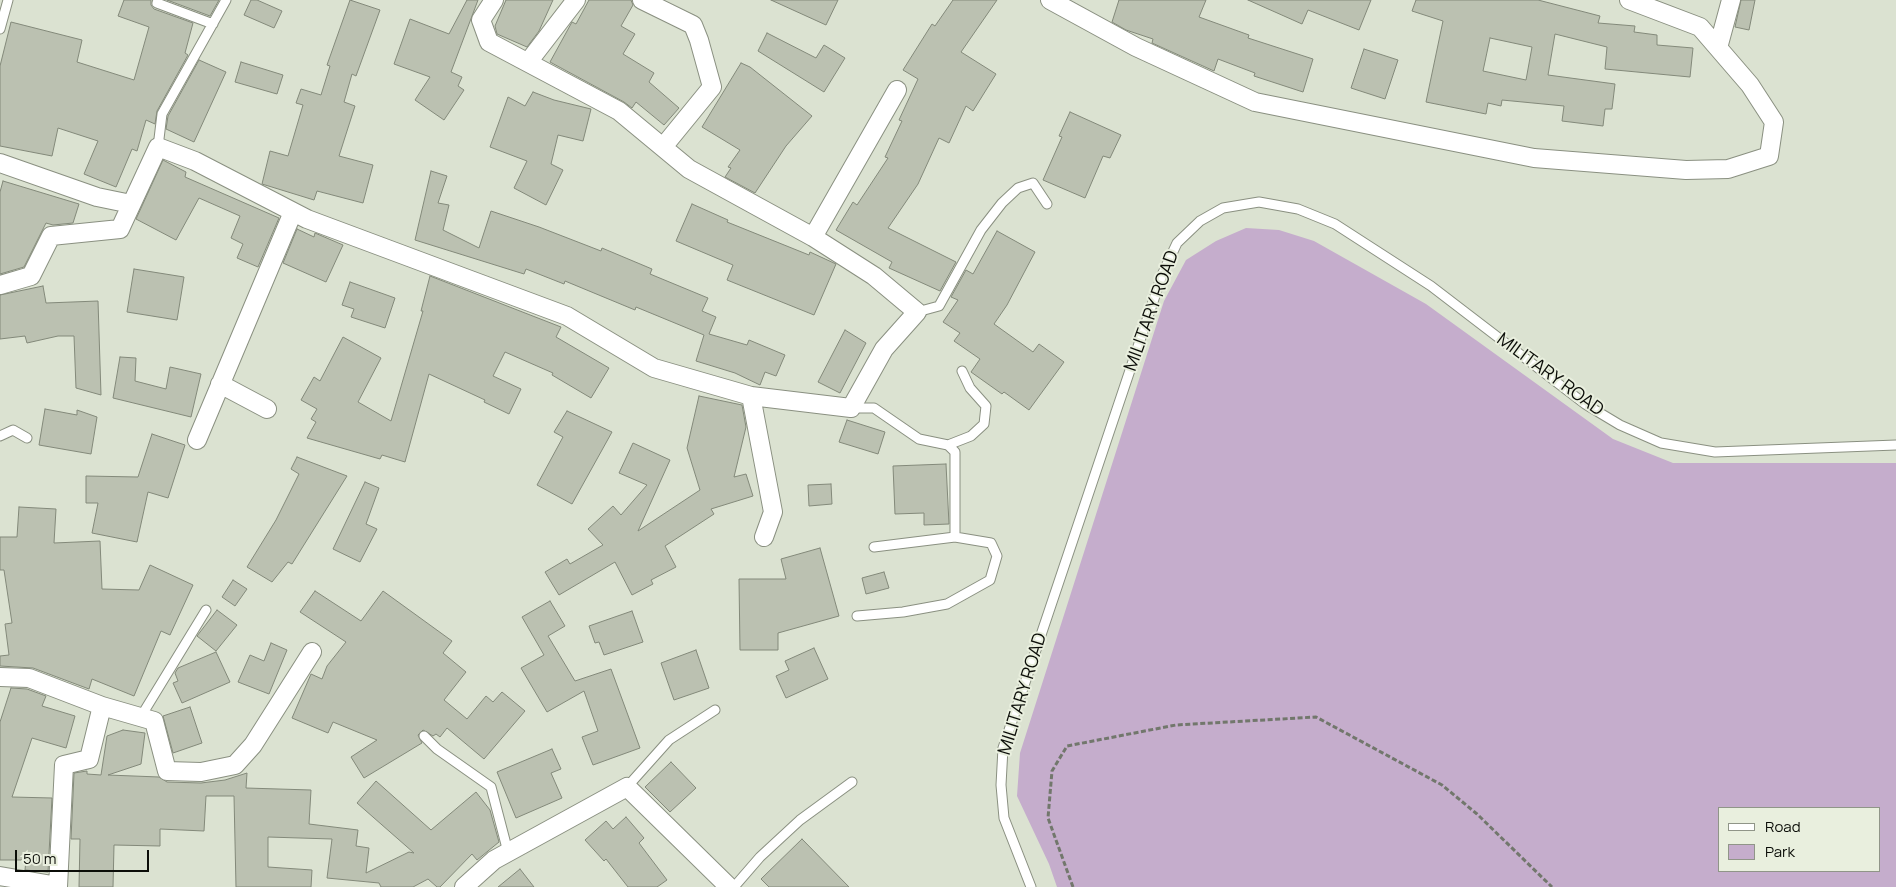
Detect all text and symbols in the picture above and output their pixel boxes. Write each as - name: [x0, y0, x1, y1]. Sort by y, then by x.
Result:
- street label: MILITARY ROAD: [1120, 248, 1184, 374]
- street label: MILITARY ROAD: [1492, 329, 1608, 421]
- street label: MILITARY ROAD: [994, 630, 1052, 758]
- legend: [1718, 807, 1881, 872]
- text: Road: [1765, 816, 1801, 837]
- scale bar: [18, 840, 151, 872]
- text: Park: [1765, 841, 1795, 862]
- text: 50 m: [23, 848, 57, 869]

